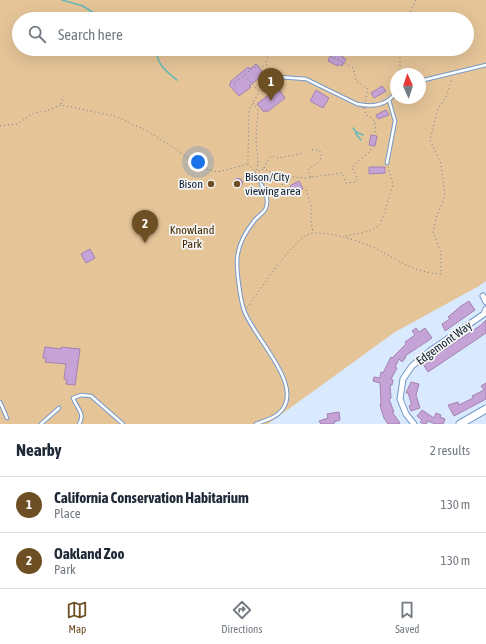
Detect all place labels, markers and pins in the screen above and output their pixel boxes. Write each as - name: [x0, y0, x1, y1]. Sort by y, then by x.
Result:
- pin: 1: [258, 68, 284, 101]
- place label: Bison/City viewing area: [245, 170, 301, 198]
- place label: Bison: [179, 177, 203, 191]
- marker: Bison: [206, 179, 216, 189]
- marker: Bison/City viewing area: [232, 179, 242, 189]
- pin: 2: [132, 210, 158, 243]

